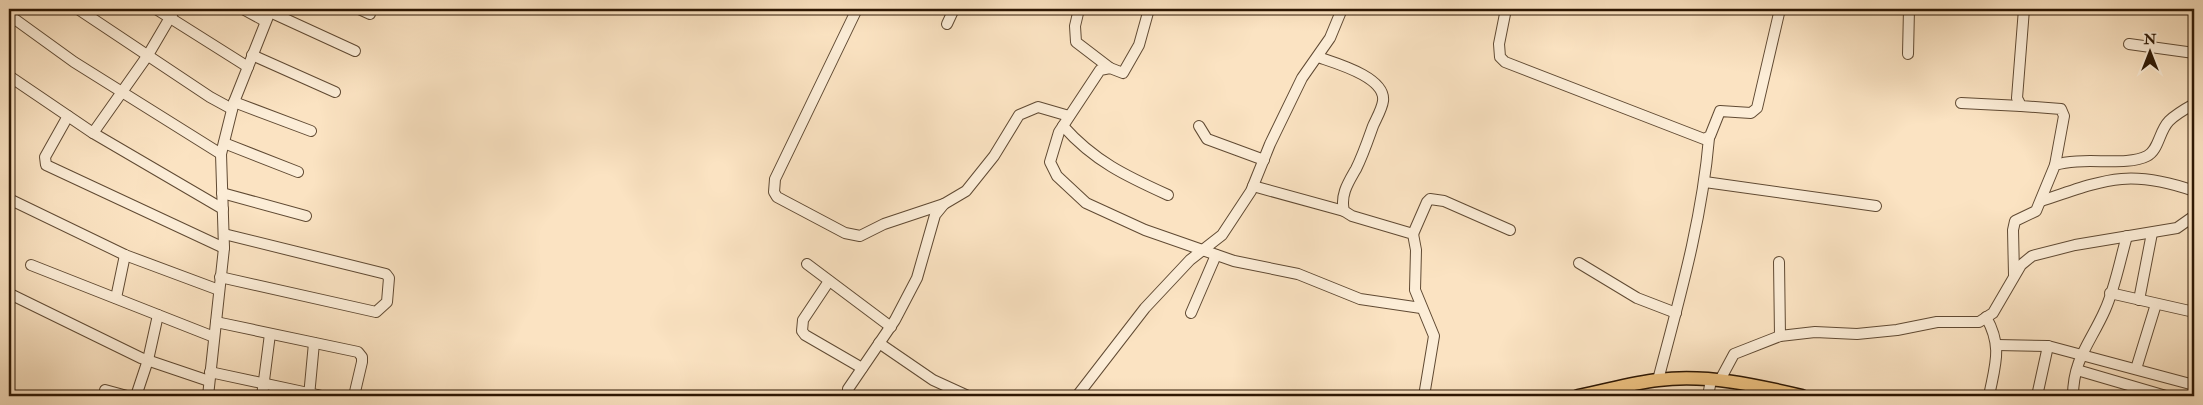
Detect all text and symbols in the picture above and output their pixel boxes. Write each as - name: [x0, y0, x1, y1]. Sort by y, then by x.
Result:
- north arrow: [2126, 28, 2176, 78]
- text: N: [2143, 31, 2157, 48]

